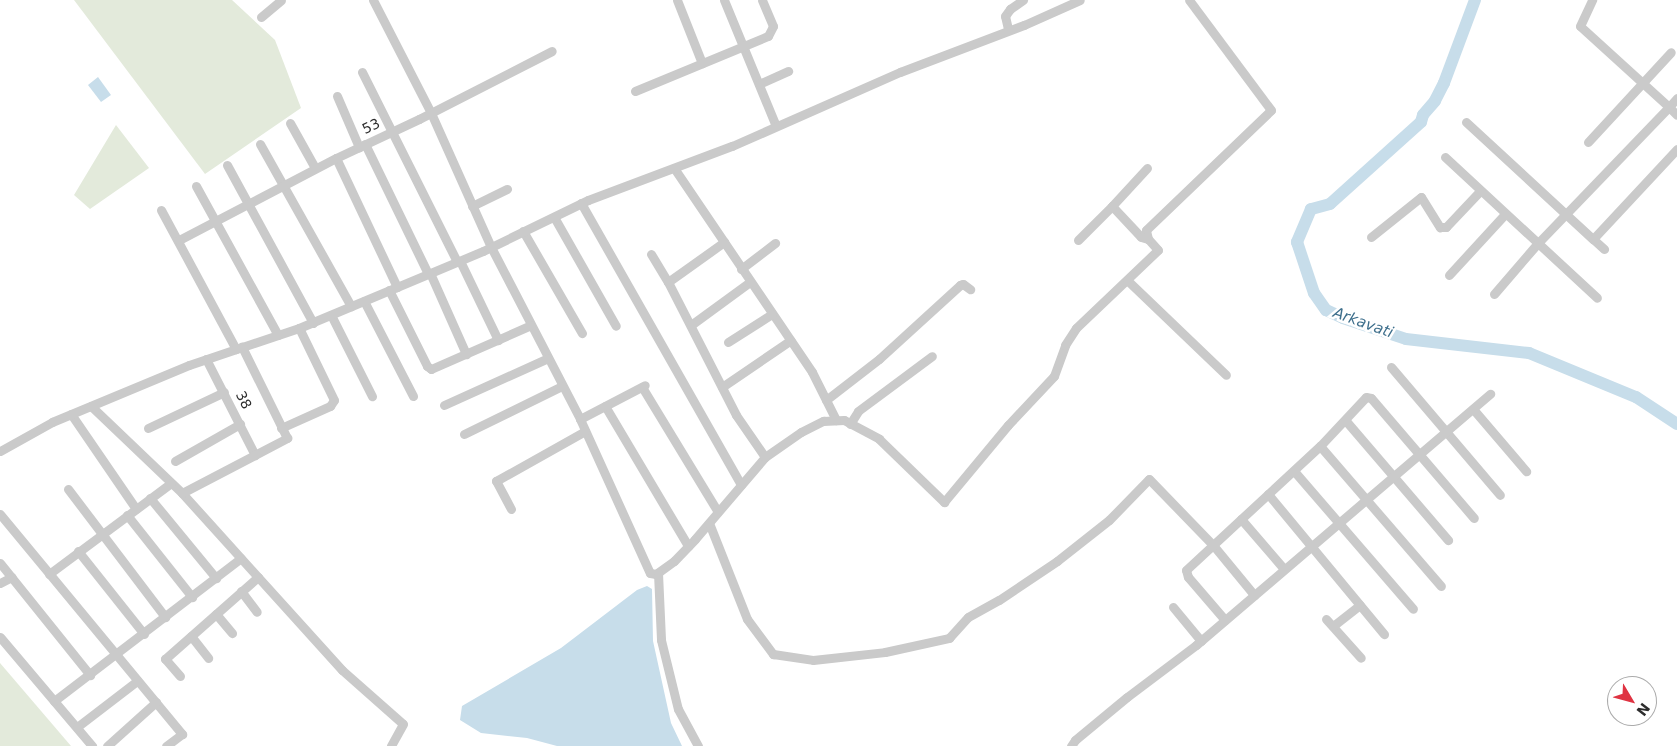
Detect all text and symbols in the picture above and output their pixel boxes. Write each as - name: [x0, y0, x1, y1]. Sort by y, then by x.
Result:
- street label: 53: [359, 115, 383, 137]
- water label: Arkavati: [1331, 304, 1395, 342]
- street label: 38: [232, 388, 256, 412]
- north arrow: [1607, 676, 1657, 726]
- text: N: [1633, 700, 1653, 719]

